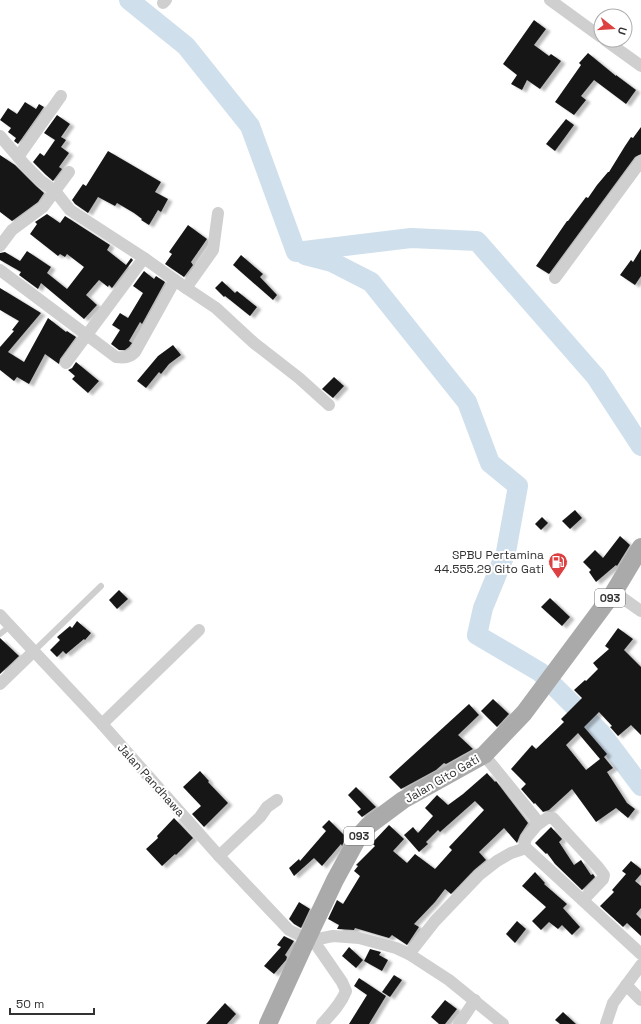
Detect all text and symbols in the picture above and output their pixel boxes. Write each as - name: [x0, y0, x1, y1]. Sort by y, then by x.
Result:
- north arrow: [593, 8, 633, 48]
- text: U: [615, 25, 630, 37]
- place label: SPBU Pertamina 44.555.29 Gito Gati: [434, 547, 544, 577]
- fuel station icon: SPBU Pertamina 44.555.29 Gito Gati: [547, 551, 569, 579]
- road number: 093: [595, 589, 625, 607]
- street label: Jalan Pandhawa: [114, 740, 188, 820]
- street label: Jalan Gito Gati: [402, 751, 482, 807]
- road number: 093: [344, 827, 374, 845]
- scale bar: [10, 990, 94, 1016]
- text: 50 m: [16, 996, 44, 1012]

